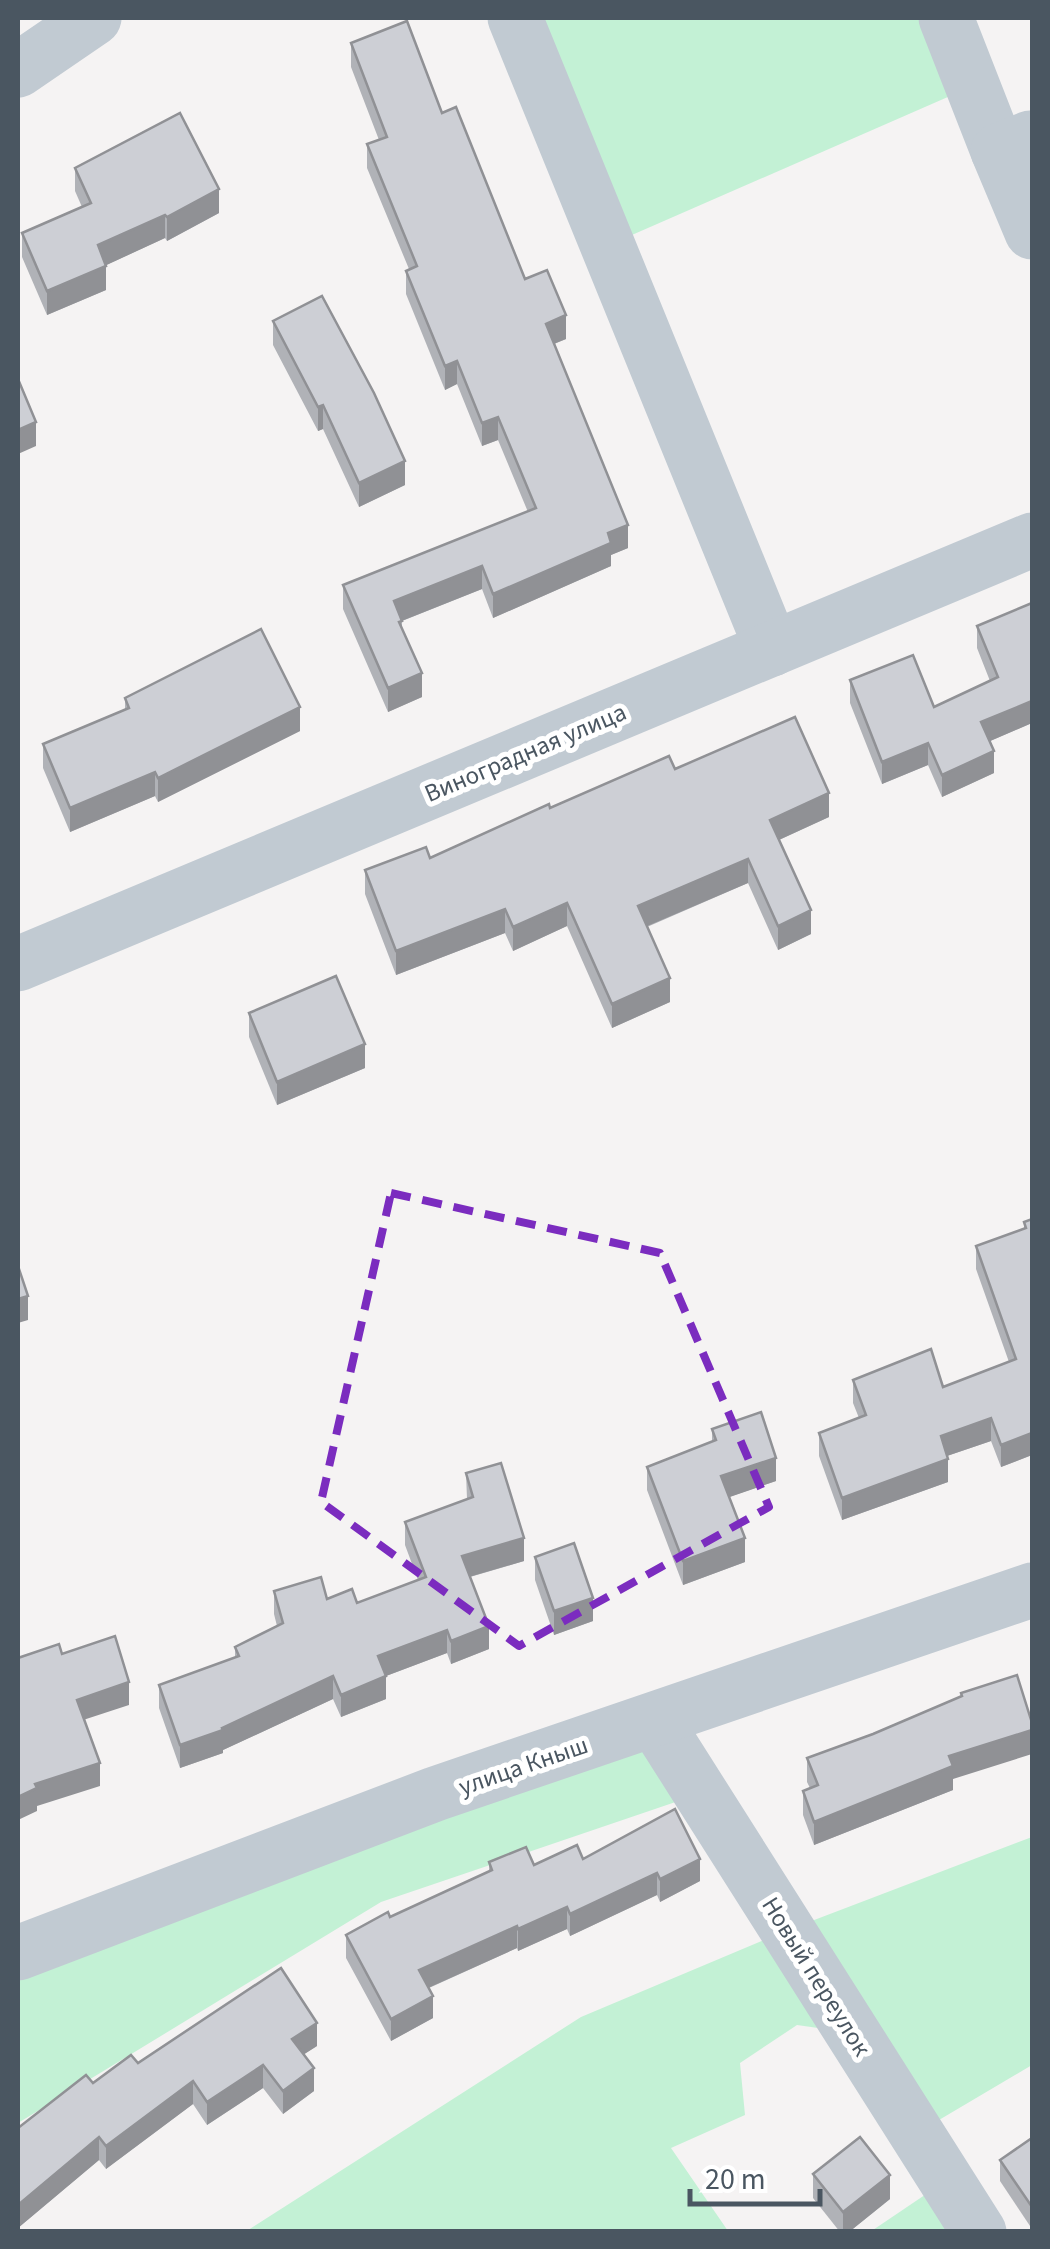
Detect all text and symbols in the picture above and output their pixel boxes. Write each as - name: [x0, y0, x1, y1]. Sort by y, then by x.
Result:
- street label: Виноградная улица: [419, 694, 632, 812]
- street label: улица Кныш: [454, 1727, 593, 1805]
- street label: Новый переулок: [753, 1890, 880, 2064]
- scale bar: [690, 2144, 820, 2206]
- text: 20 m: [705, 2158, 766, 2201]

